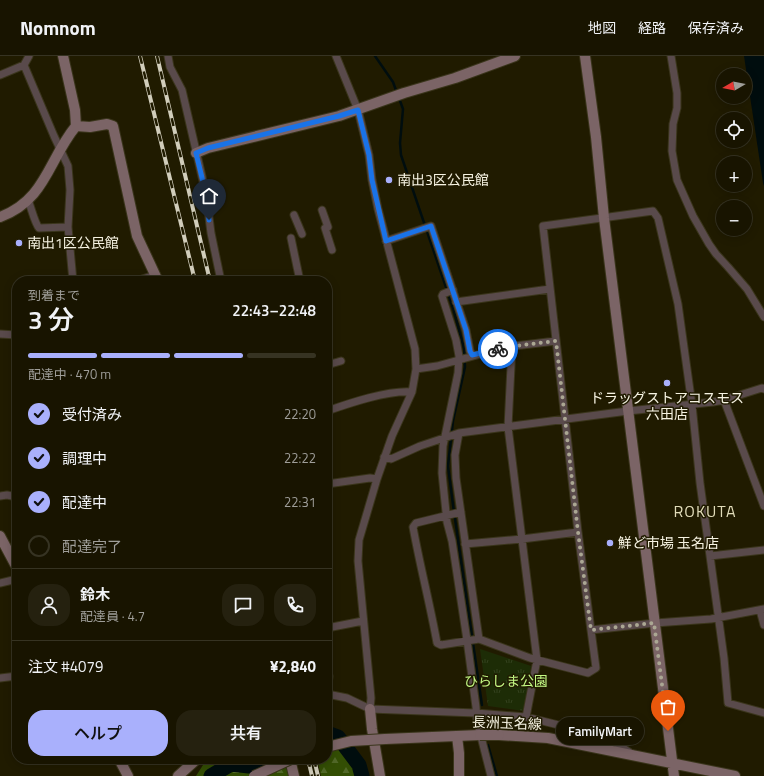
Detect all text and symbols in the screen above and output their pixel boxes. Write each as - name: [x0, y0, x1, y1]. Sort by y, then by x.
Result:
- text: Nomnom: [20, 13, 96, 42]
- text: 地図: [588, 17, 616, 38]
- text: 経路: [638, 17, 666, 38]
- text: 保存済み: [688, 17, 744, 38]
- north arrow: [716, 68, 752, 104]
- map controls: [716, 68, 752, 236]
- button: locate: [716, 112, 752, 148]
- button: +: [716, 156, 752, 192]
- place label: 南出3区公民館: [397, 169, 489, 190]
- marker: 南出3区公民館: [384, 175, 394, 185]
- pin: [192, 179, 226, 220]
- icon: home: [198, 185, 220, 207]
- button: −: [716, 200, 752, 236]
- place label: 南出1区公民館: [27, 232, 119, 253]
- marker: 南出1区公民館: [14, 238, 24, 248]
- text: 到着まで: [28, 285, 80, 305]
- text: 22:43–22:48: [232, 299, 316, 322]
- text: 3 分: [28, 300, 74, 339]
- courier: [478, 329, 518, 369]
- icon: bike: [487, 338, 509, 360]
- text: 配達中 · 470 m: [28, 364, 111, 384]
- marker: ドラッグストアコスモス 六田店: [662, 378, 672, 388]
- place label: ドラッグストアコスモス 六田店: [590, 387, 744, 424]
- icon: check: [28, 403, 50, 425]
- text: 受付済み: [62, 403, 122, 426]
- text: 22:20: [284, 404, 316, 424]
- icon: check: [28, 447, 50, 469]
- text: 調理中: [62, 447, 107, 470]
- text: 22:22: [284, 448, 316, 468]
- icon: check: [28, 491, 50, 513]
- text: 配達中: [62, 491, 107, 514]
- text: 22:31: [284, 492, 316, 512]
- district label: ROKUTA: [673, 499, 737, 523]
- place label: 鮮ど市場 玉名店: [618, 532, 719, 553]
- text: 配達完了: [62, 535, 122, 558]
- marker: 鮮ど市場 玉名店: [605, 538, 615, 548]
- text: 鈴木: [80, 583, 110, 606]
- button: person: [28, 584, 70, 626]
- button: chat: [222, 584, 264, 626]
- button: phone: [274, 584, 316, 626]
- text: 配達員 · 4.7: [80, 606, 145, 626]
- text: 注文 #4079: [28, 655, 103, 678]
- text: ¥2,840: [270, 655, 316, 678]
- park label: ひらしま公園: [464, 670, 548, 691]
- pin: [651, 690, 685, 731]
- icon: bag: [657, 696, 679, 718]
- button: ヘルプ: [28, 710, 168, 756]
- button: 共有: [176, 710, 316, 756]
- street label: 長洲玉名線: [472, 711, 542, 734]
- callout: FamilyMart: [556, 717, 644, 745]
- text: FamilyMart: [568, 721, 632, 741]

